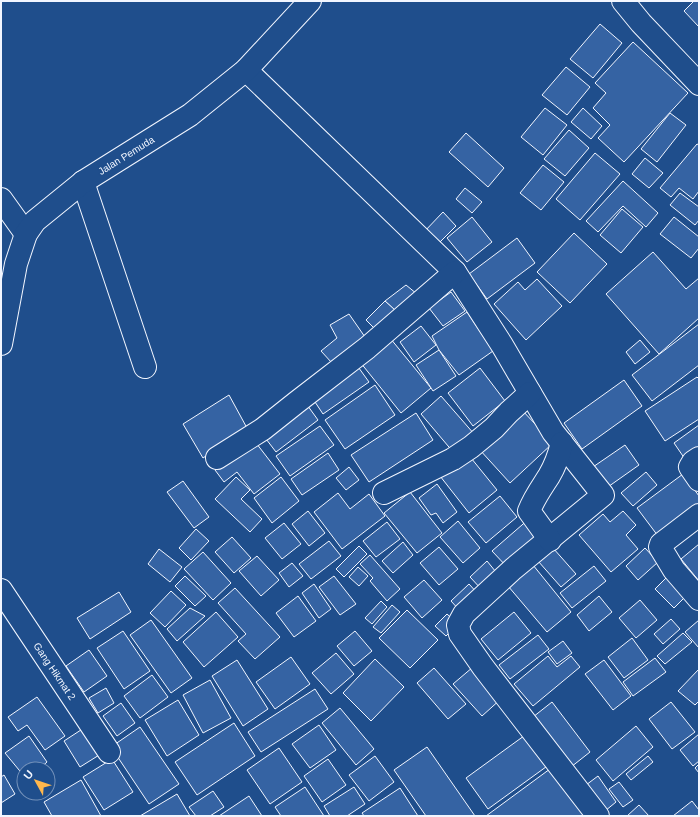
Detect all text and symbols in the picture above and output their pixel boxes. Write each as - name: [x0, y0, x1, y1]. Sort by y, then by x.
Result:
- street label: Jalan Pemuda: [96, 134, 157, 177]
- street label: Gang Hikmat 2: [31, 641, 78, 702]
- north arrow: [16, 761, 56, 801]
- text: U: [21, 768, 36, 781]

